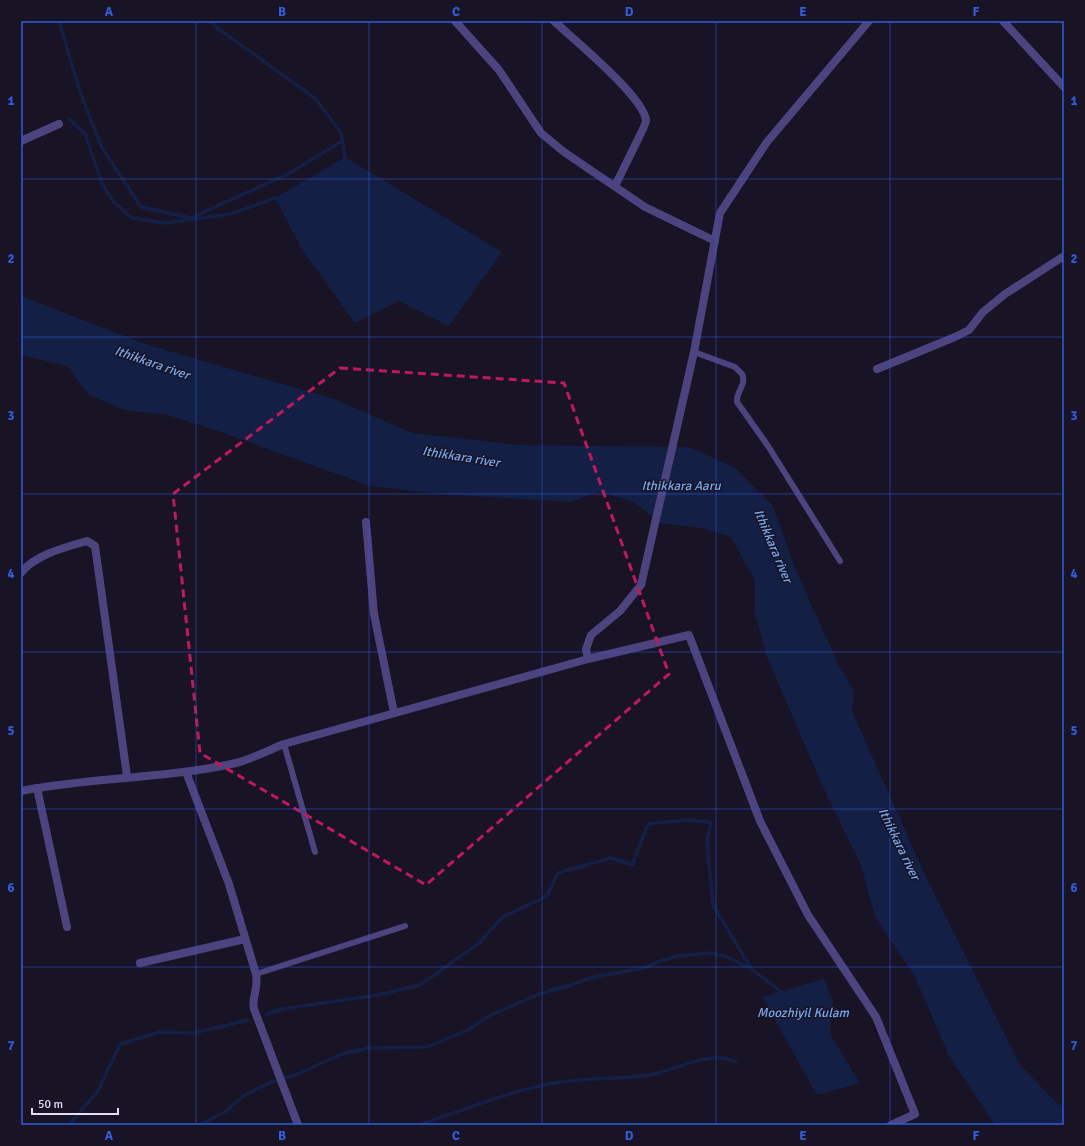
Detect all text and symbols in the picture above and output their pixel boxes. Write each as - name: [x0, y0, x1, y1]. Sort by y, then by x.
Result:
- text: A: [105, 4, 114, 20]
- text: B: [278, 4, 286, 20]
- text: C: [452, 4, 460, 20]
- text: D: [625, 4, 634, 20]
- text: E: [799, 4, 807, 20]
- text: F: [973, 4, 980, 20]
- text: 1: [7, 93, 15, 109]
- text: 1: [1070, 93, 1078, 109]
- text: 2: [7, 251, 15, 267]
- text: 2: [1070, 251, 1078, 267]
- water label: Ithikkara river: [112, 343, 194, 384]
- text: 3: [7, 408, 15, 424]
- text: 3: [1070, 408, 1078, 424]
- water label: Ithikkara river: [421, 443, 503, 471]
- water label: Ithikkara Aaru: [641, 478, 721, 494]
- water label: Ithikkara river: [750, 507, 796, 587]
- text: 4: [7, 566, 15, 582]
- text: 4: [1070, 566, 1078, 582]
- text: 5: [7, 723, 15, 739]
- text: 5: [1070, 723, 1078, 739]
- water label: Ithikkara river: [875, 805, 924, 885]
- text: 6: [7, 880, 15, 896]
- text: 6: [1070, 880, 1078, 896]
- water label: Moozhiyil Kulam: [757, 1005, 850, 1021]
- text: 7: [7, 1038, 15, 1054]
- text: 7: [1070, 1038, 1078, 1054]
- scale bar: [32, 1090, 118, 1116]
- text: 50 m: [38, 1097, 63, 1112]
- text: A: [105, 1128, 114, 1144]
- text: B: [278, 1128, 286, 1144]
- text: C: [452, 1128, 460, 1144]
- text: D: [625, 1128, 634, 1144]
- text: E: [799, 1128, 807, 1144]
- text: F: [973, 1128, 980, 1144]

